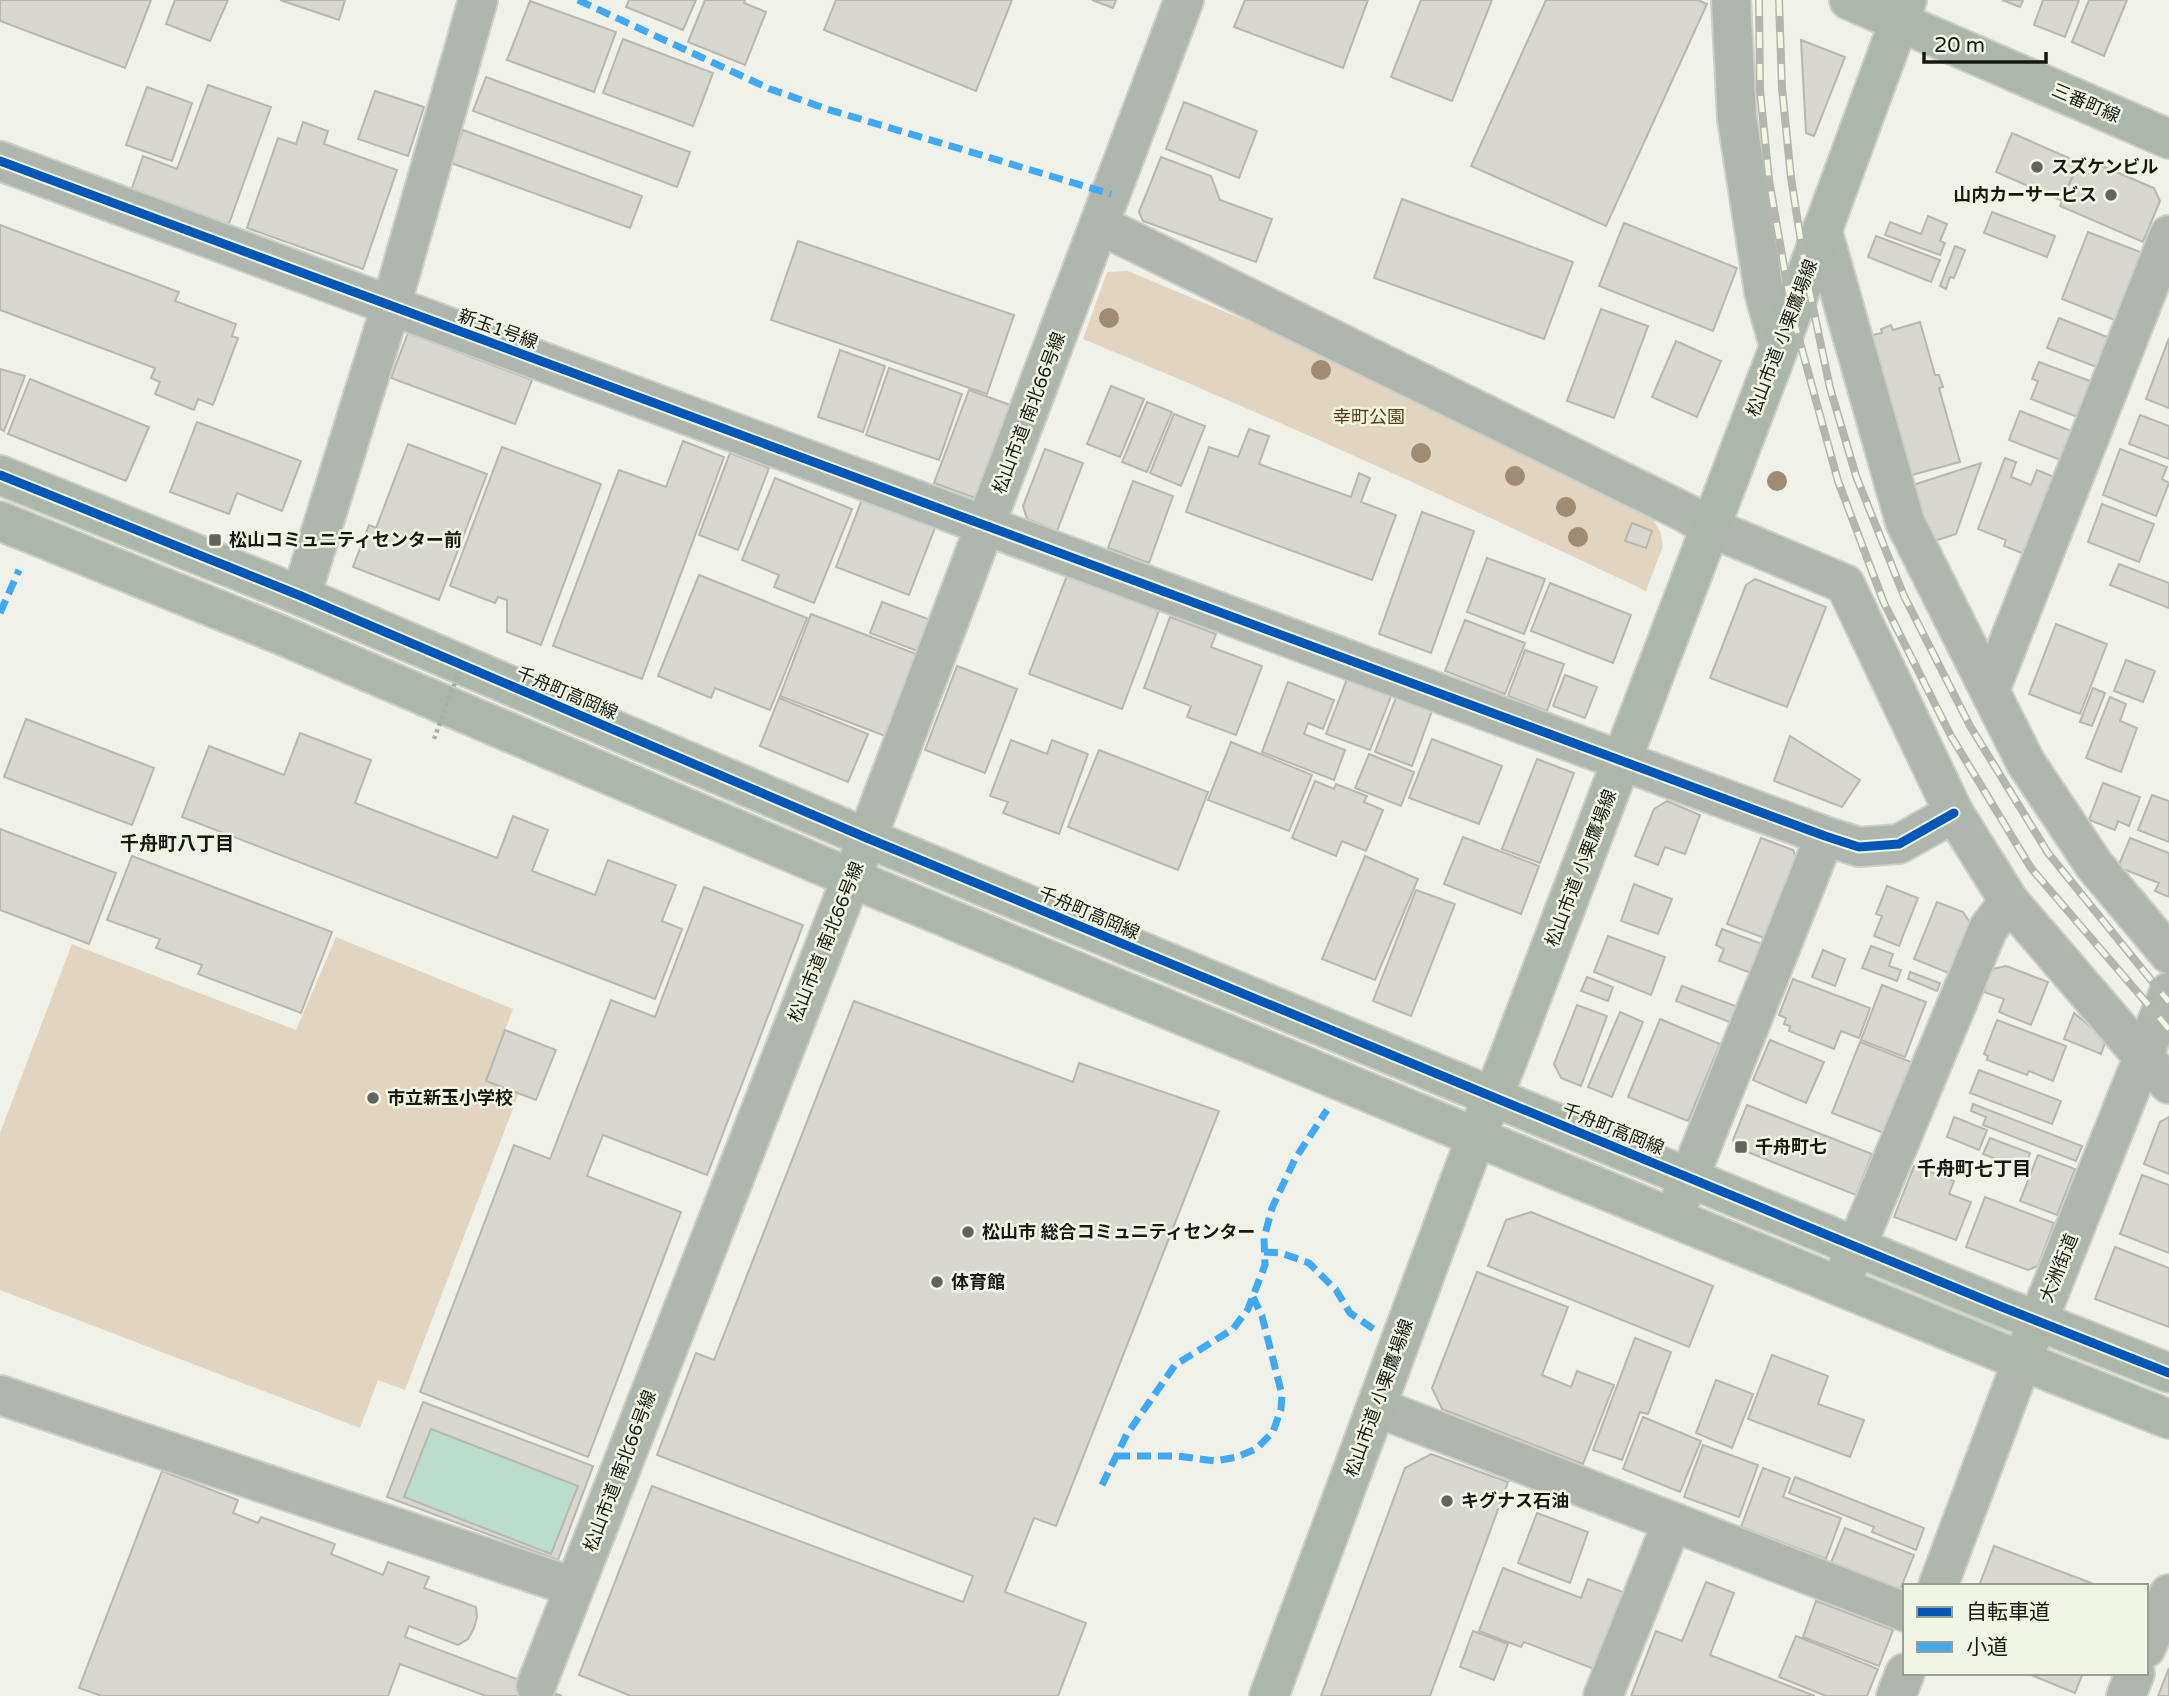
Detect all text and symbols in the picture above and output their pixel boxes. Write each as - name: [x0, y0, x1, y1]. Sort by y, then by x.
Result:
- scale bar: [1924, 21, 2046, 65]
- text: 20 m: [1934, 33, 1985, 58]
- street label: 三番町線: [2049, 79, 2123, 127]
- place label: スズケンビル: [2051, 156, 2158, 178]
- marker: スズケンビル: [2029, 159, 2045, 175]
- place label: 山内カーサービス: [1953, 184, 2097, 206]
- marker: 山内カーサービス: [2103, 187, 2119, 203]
- street label: 松山市道 小栗鷹場線: [1742, 256, 1822, 420]
- street label: 新玉1号線: [455, 304, 541, 354]
- street label: 松山市道 南北66号線: [988, 329, 1070, 497]
- park label: 幸町公園: [1333, 406, 1405, 428]
- place label: 松山コミュニティセンター前: [229, 529, 462, 551]
- marker: 松山コミュニティセンター前: [207, 532, 223, 548]
- street label: 千舟町高岡線: [513, 662, 621, 724]
- street label: 松山市道 小栗鷹場線: [1541, 786, 1621, 950]
- district label: 千舟町八丁目: [120, 833, 234, 855]
- street label: 松山市道 南北66号線: [784, 858, 868, 1026]
- street label: 千舟町高岡線: [1035, 882, 1143, 944]
- place label: 市立新玉小学校: [387, 1087, 513, 1109]
- marker: 市立新玉小学校: [365, 1090, 381, 1106]
- street label: 千舟町高岡線: [1559, 1099, 1667, 1159]
- place label: 千舟町七: [1755, 1136, 1827, 1158]
- marker: 千舟町七: [1733, 1139, 1749, 1155]
- district label: 千舟町七丁目: [1917, 1158, 2031, 1180]
- place label: 松山市 総合コミュニティセンター: [982, 1221, 1256, 1243]
- marker: 松山市 総合コミュニティセンター: [960, 1224, 976, 1240]
- street label: 大洲街道: [2035, 1231, 2083, 1305]
- place label: 体育館: [951, 1271, 1005, 1293]
- marker: 体育館: [929, 1274, 945, 1290]
- street label: 松山市道 小栗鷹場線: [1340, 1316, 1418, 1480]
- street label: 松山市道 南北66号線: [579, 1387, 661, 1555]
- place label: キグナス石油: [1461, 1490, 1569, 1512]
- marker: キグナス石油: [1439, 1493, 1455, 1509]
- legend: [1903, 1584, 2148, 1675]
- text: 自転車道: [1966, 1600, 2050, 1625]
- text: 小道: [1966, 1635, 2008, 1660]

